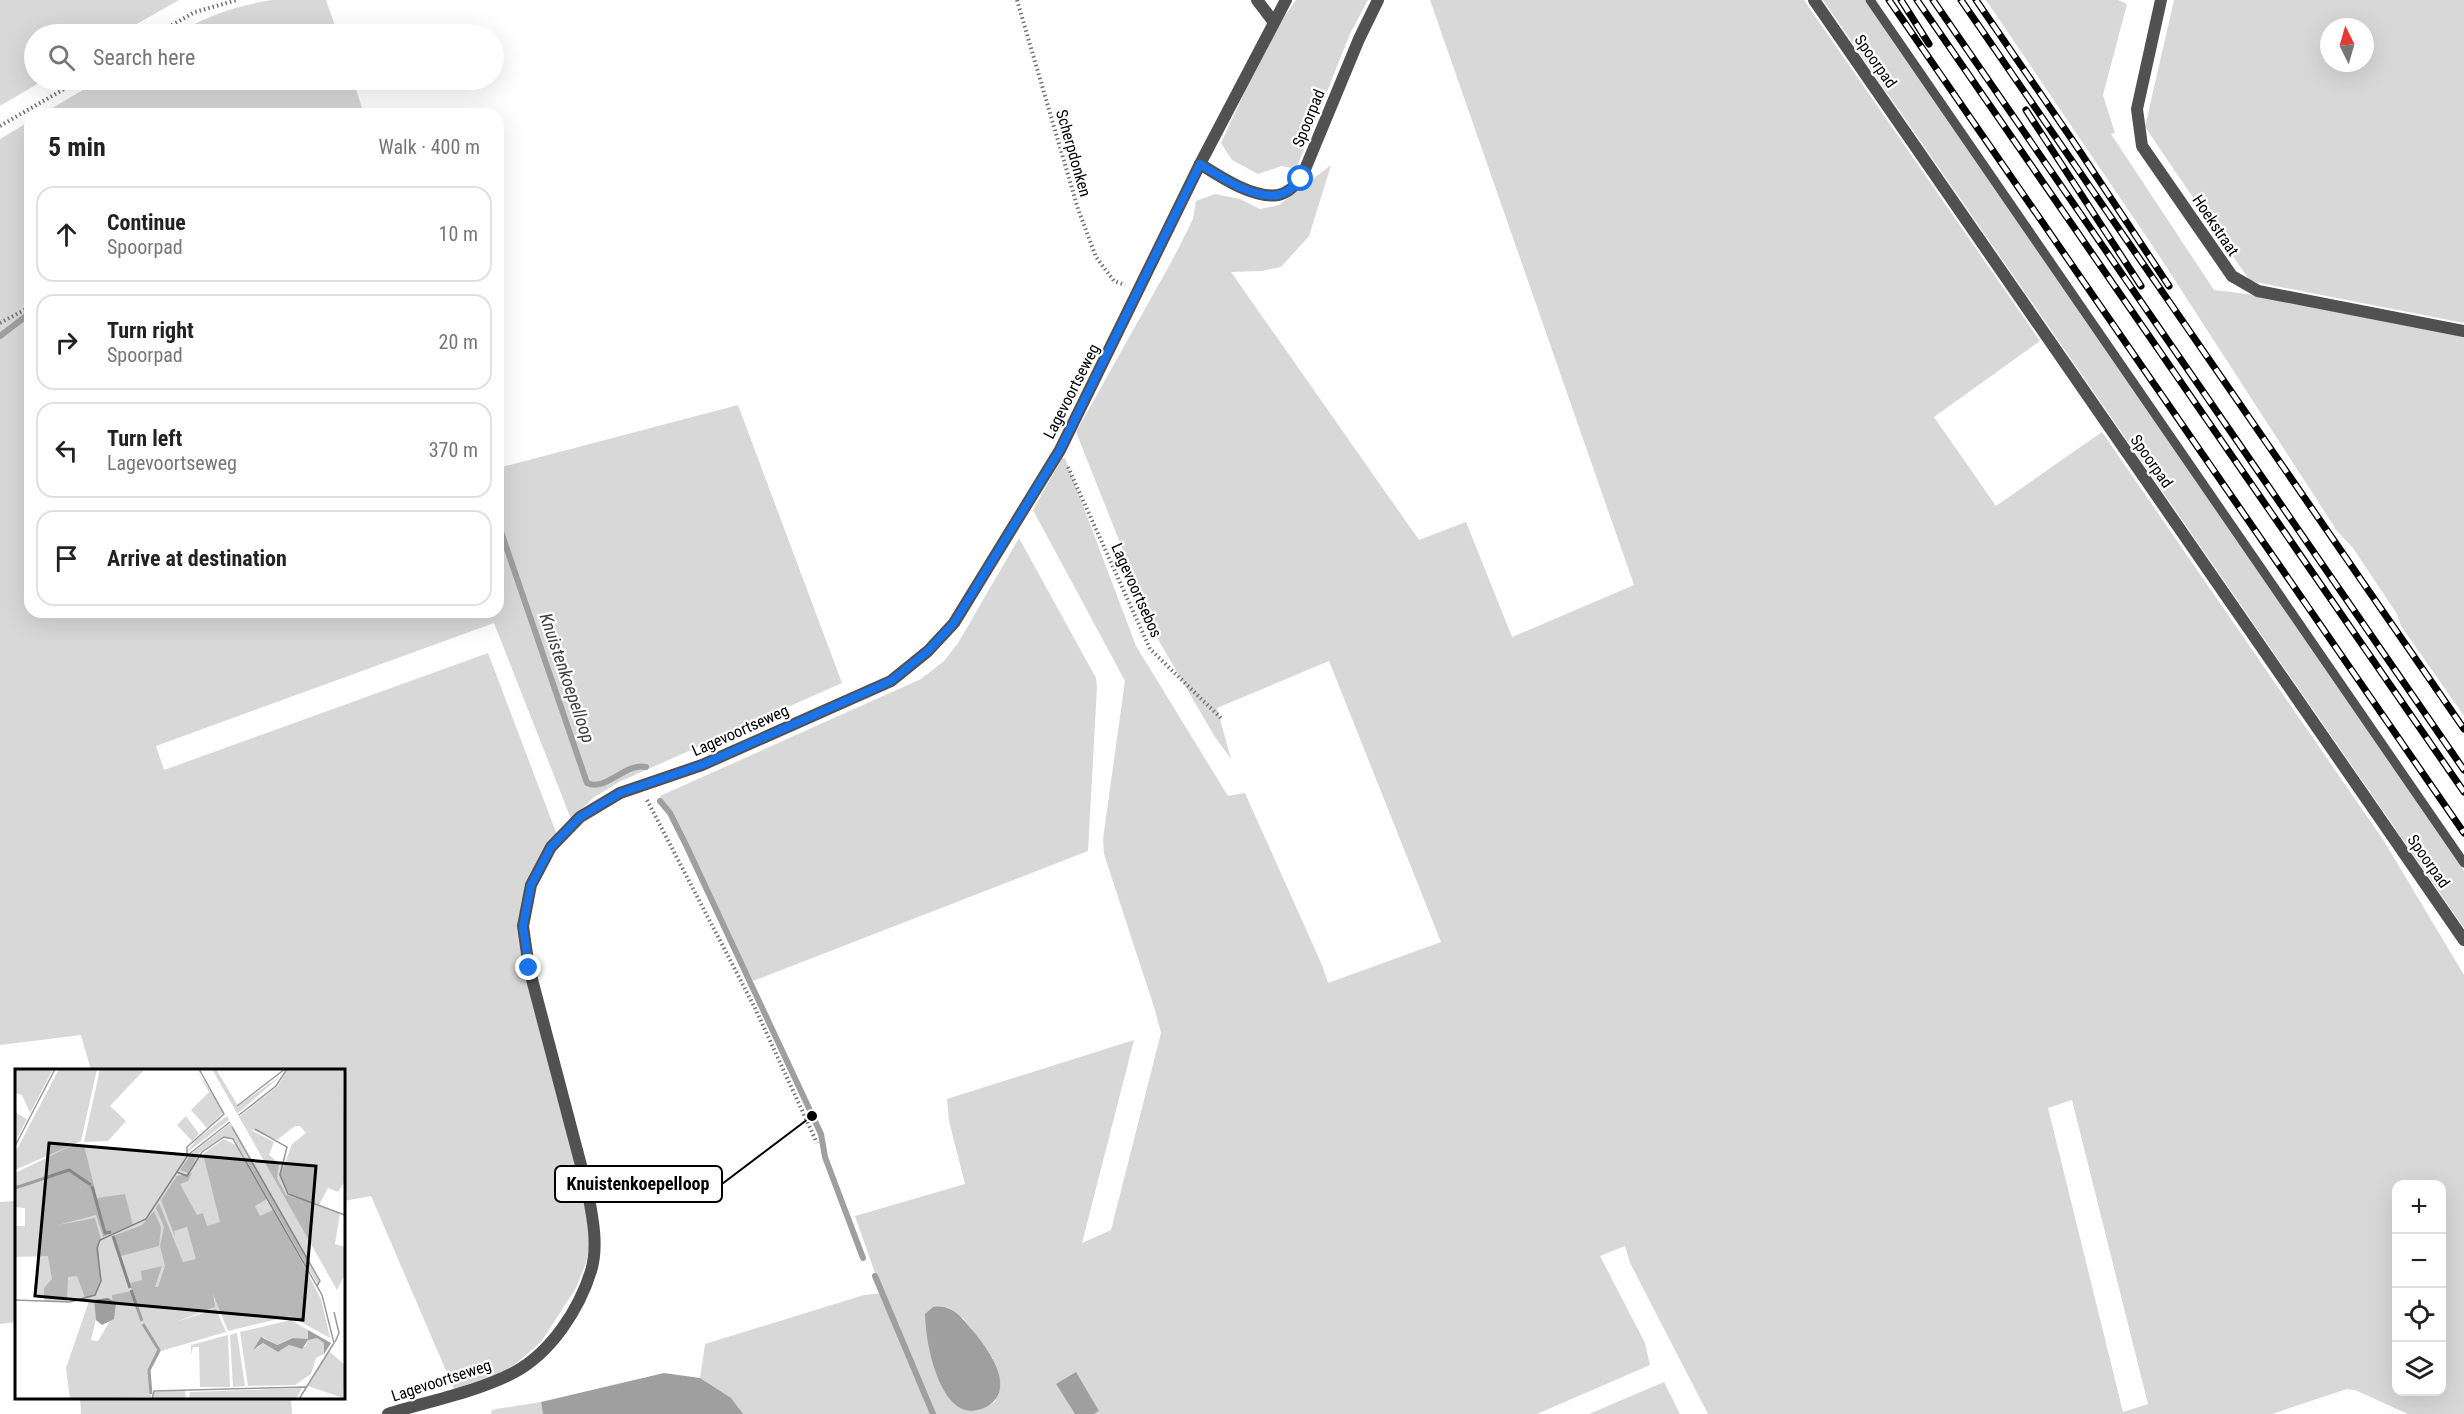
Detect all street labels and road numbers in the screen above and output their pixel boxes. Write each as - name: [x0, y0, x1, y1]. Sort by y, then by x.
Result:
- street label: Spoorpad: [1850, 31, 1901, 92]
- street label: Spoorpad: [1288, 87, 1329, 150]
- street label: Scherpdonken: [1052, 107, 1095, 199]
- street label: Hoekstraat: [2188, 191, 2243, 260]
- street label: Lagevoortseweg: [1039, 341, 1104, 442]
- street label: Spoorpad: [2126, 431, 2177, 492]
- street label: Lagevoortsebos: [1107, 540, 1166, 640]
- street label: Lagevoortseweg: [689, 701, 792, 760]
- street label: Spoorpad: [2403, 831, 2454, 892]
- street label: Lagevoortseweg: [389, 1355, 494, 1406]

